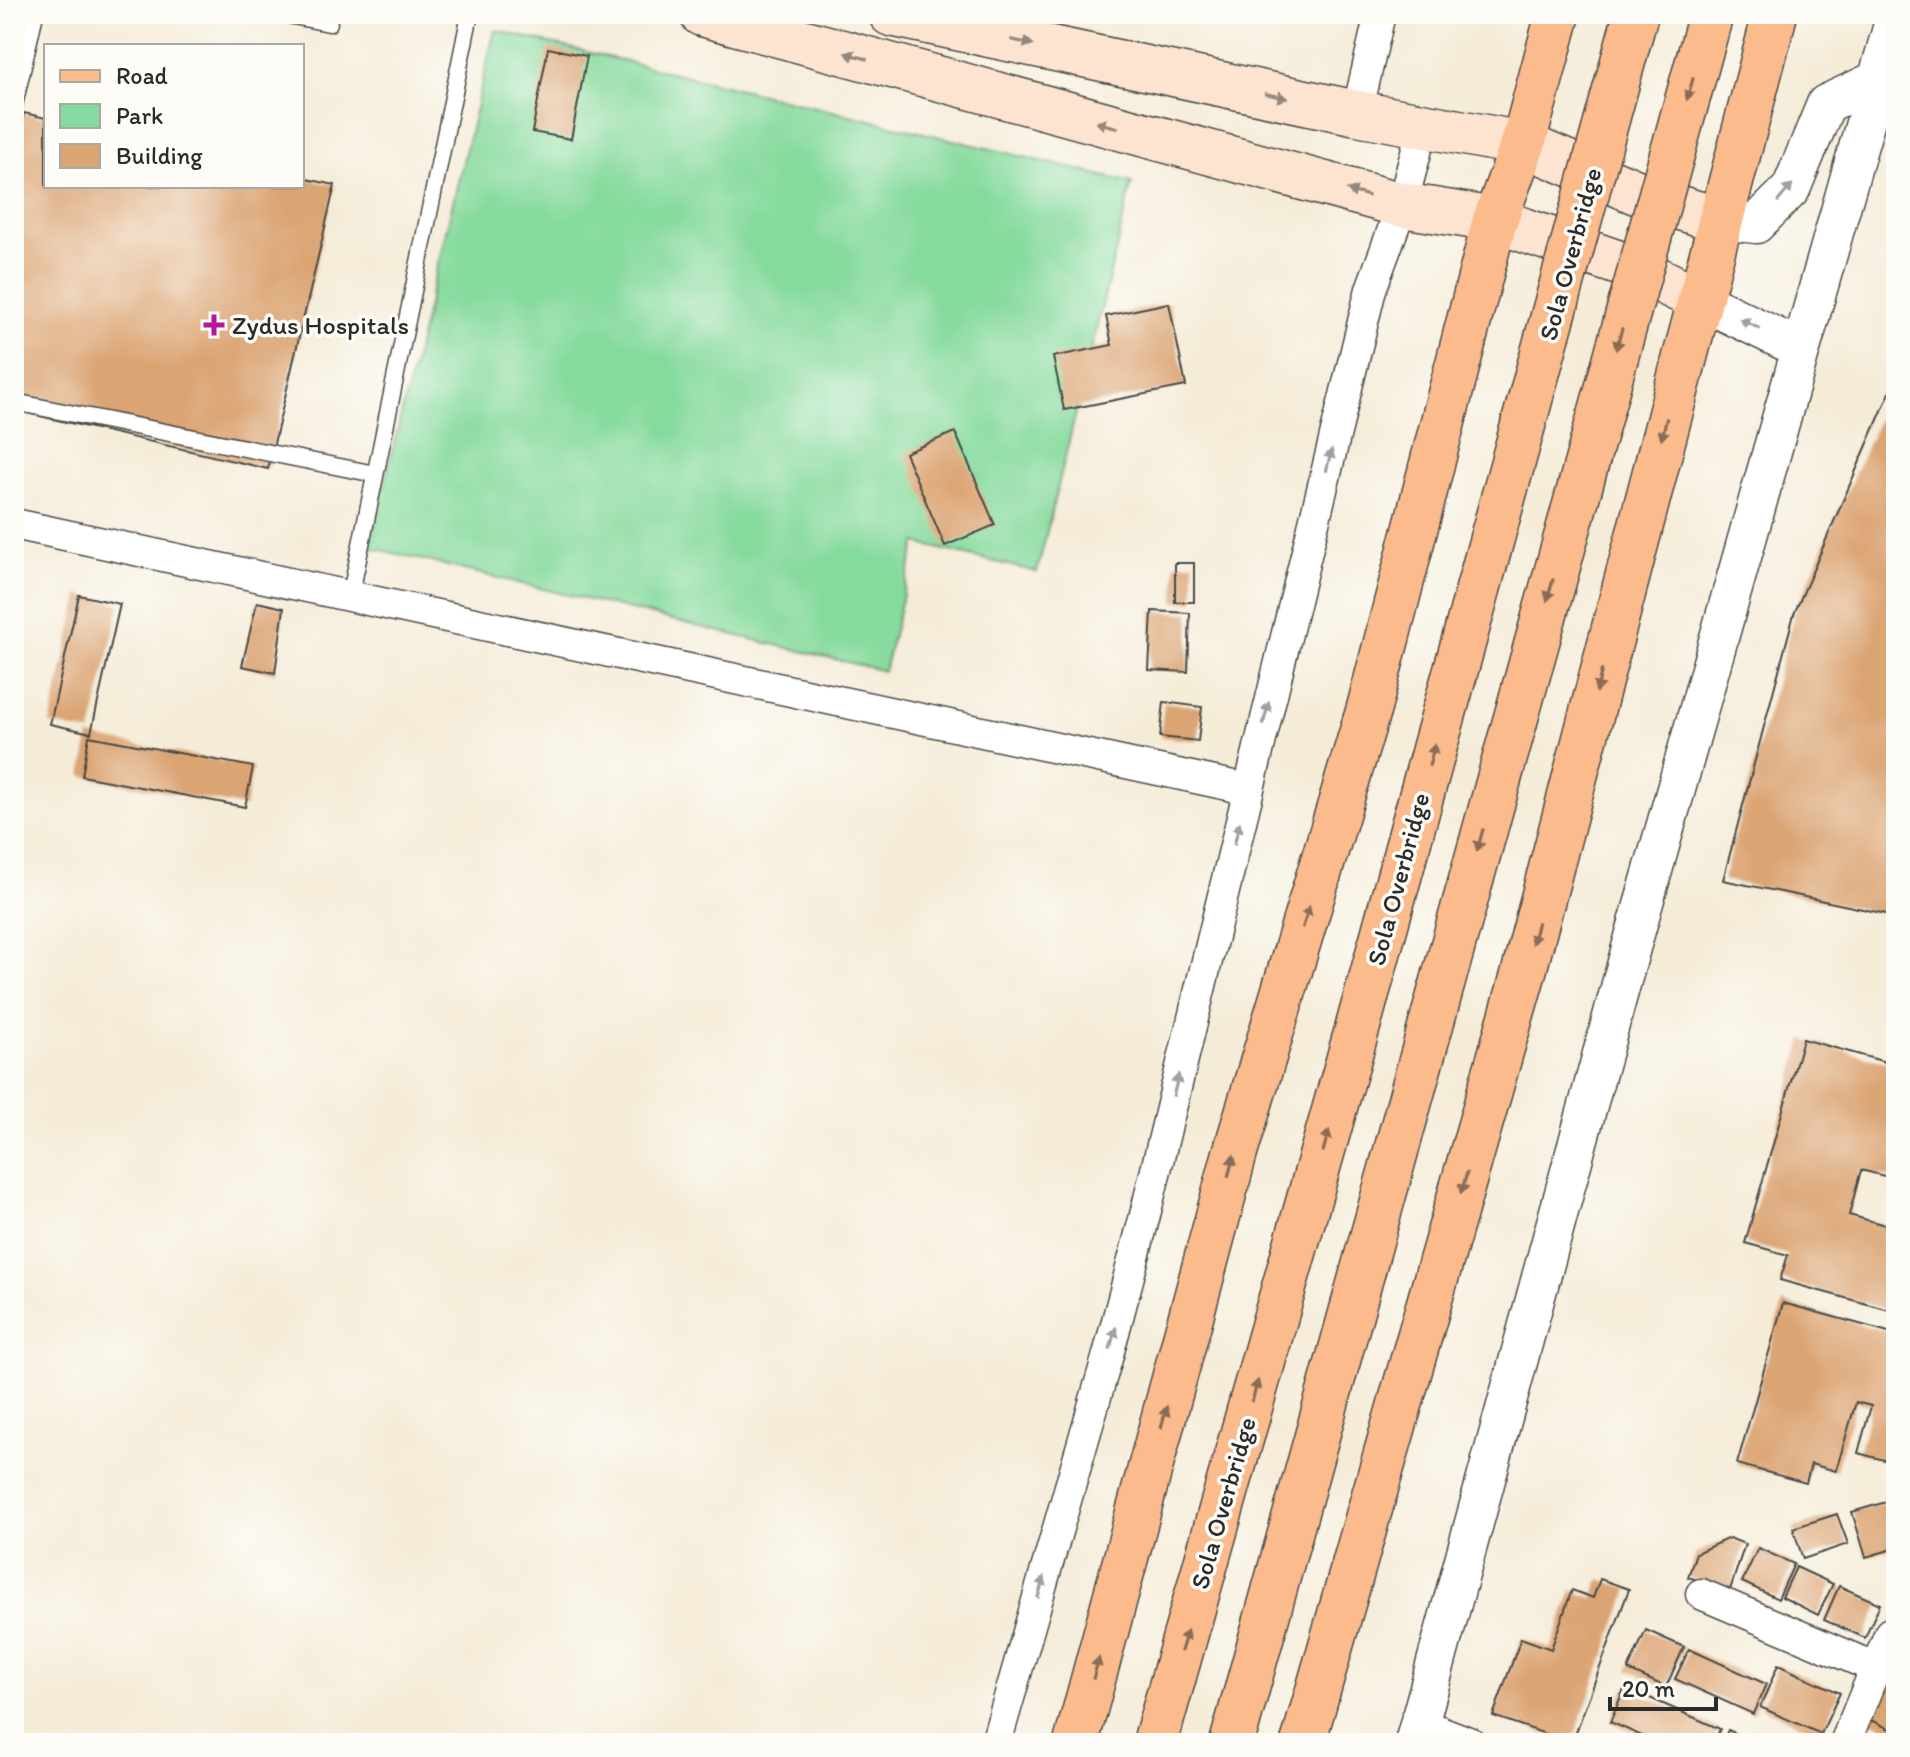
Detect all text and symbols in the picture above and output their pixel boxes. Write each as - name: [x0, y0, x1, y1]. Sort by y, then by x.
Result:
- one-way arrow: [1010, 36, 1035, 49]
- legend: [44, 44, 304, 188]
- one-way arrow: [844, 49, 868, 62]
- text: Road: [116, 61, 168, 90]
- one-way arrow: [1683, 77, 1695, 102]
- one-way arrow: [1264, 90, 1289, 103]
- text: Park: [116, 101, 163, 130]
- one-way arrow: [1095, 118, 1120, 130]
- text: Building: [116, 141, 203, 170]
- street label: Sola Overbridge: [1532, 164, 1608, 344]
- one-way arrow: [1776, 184, 1793, 204]
- one-way arrow: [1345, 187, 1370, 199]
- place label: Zydus Hospitals: [232, 309, 409, 341]
- marker: Zydus Hospitals: [203, 314, 225, 336]
- one-way arrow: [1738, 317, 1761, 331]
- one-way arrow: [1613, 327, 1625, 352]
- one-way arrow: [1658, 417, 1670, 442]
- one-way arrow: [1323, 448, 1335, 473]
- one-way arrow: [1543, 578, 1556, 602]
- one-way arrow: [1593, 668, 1605, 693]
- one-way arrow: [1261, 700, 1273, 725]
- one-way arrow: [1427, 743, 1439, 768]
- street label: Sola Overbridge: [1360, 789, 1436, 969]
- one-way arrow: [1231, 820, 1243, 845]
- one-way arrow: [1474, 828, 1486, 853]
- one-way arrow: [1300, 904, 1313, 928]
- one-way arrow: [1528, 920, 1540, 945]
- one-way arrow: [1170, 1073, 1183, 1098]
- one-way arrow: [1320, 1128, 1332, 1153]
- one-way arrow: [1226, 1153, 1238, 1178]
- one-way arrow: [1457, 1171, 1470, 1195]
- one-way arrow: [1108, 1325, 1120, 1350]
- one-way arrow: [1249, 1378, 1262, 1402]
- one-way arrow: [1158, 1404, 1170, 1429]
- street label: Sola Overbridge: [1183, 1413, 1263, 1593]
- one-way arrow: [1035, 1575, 1048, 1599]
- one-way arrow: [1178, 1629, 1191, 1653]
- one-way arrow: [1091, 1655, 1103, 1680]
- scale bar: [1610, 1661, 1716, 1711]
- text: 20 m: [1622, 1674, 1675, 1703]

